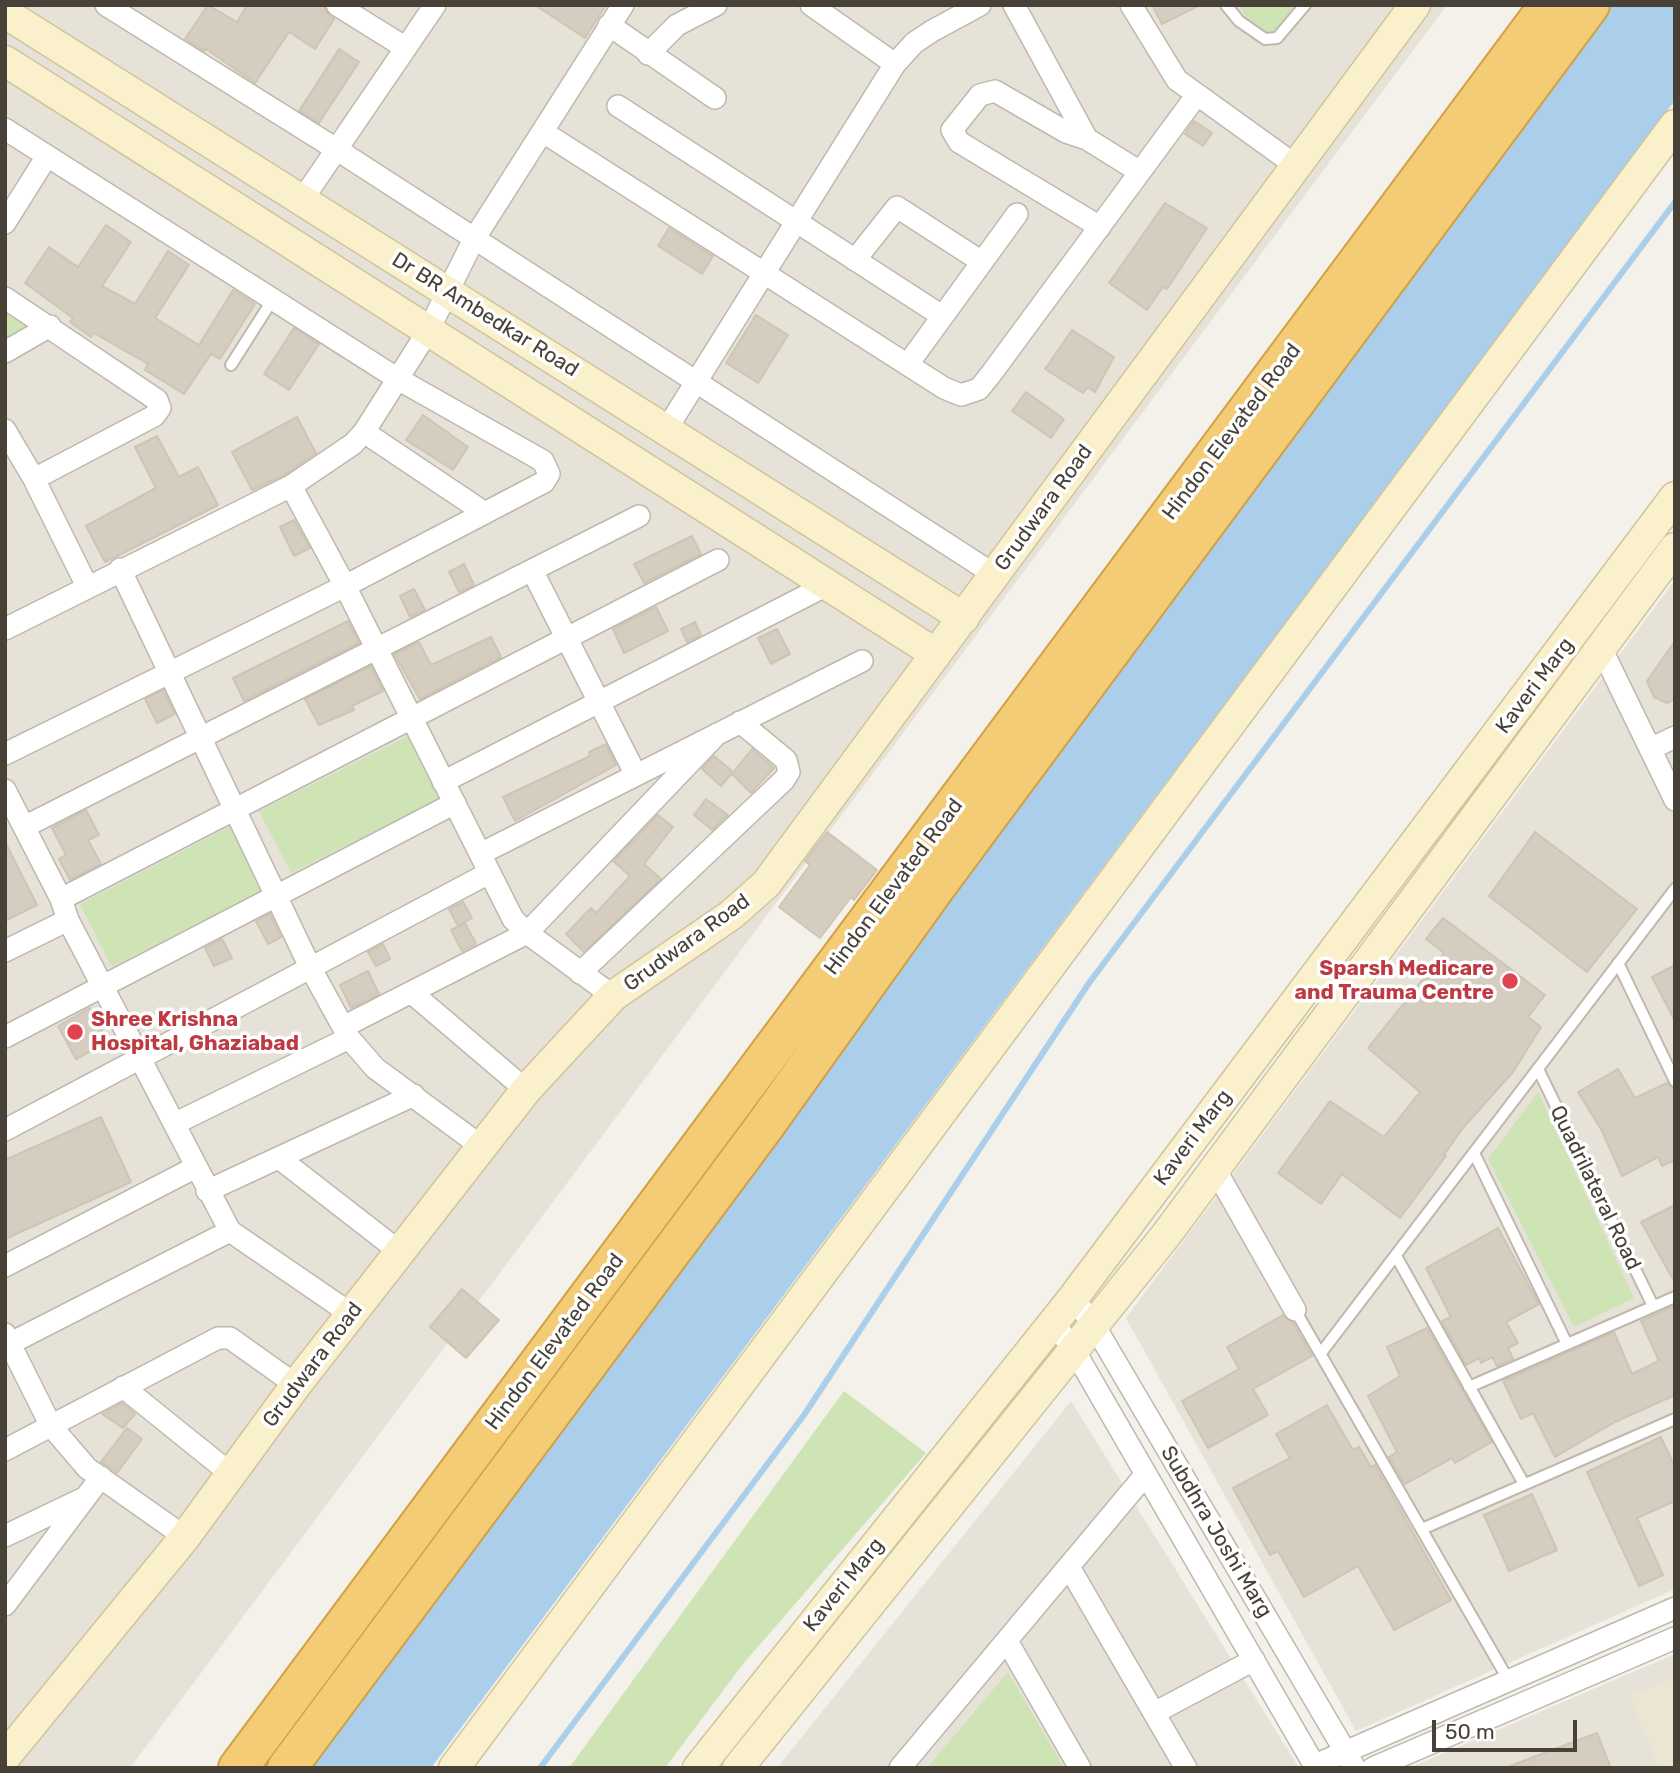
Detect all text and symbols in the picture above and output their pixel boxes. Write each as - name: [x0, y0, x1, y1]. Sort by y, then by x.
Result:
- street label: Dr BR Ambedkar Road: [387, 247, 583, 383]
- street label: Hindon Elevated Road: [1157, 339, 1307, 525]
- street label: Grudwara Road: [990, 440, 1098, 576]
- street label: Kaveri Marg: [1491, 633, 1579, 739]
- street label: Hindon Elevated Road: [819, 794, 969, 980]
- street label: Grudwara Road: [619, 889, 755, 997]
- place label: Sparsh Medicare and Trauma Centre: [1295, 956, 1494, 1006]
- marker: Sparsh Medicare and Trauma Centre: [1500, 971, 1520, 991]
- place label: Shree Krishna Hospital, Ghaziabad: [91, 1007, 299, 1057]
- marker: Shree Krishna Hospital, Ghaziabad: [65, 1022, 85, 1042]
- street label: Kaveri Marg: [1149, 1085, 1237, 1191]
- street label: Quadrilateral Road: [1544, 1102, 1646, 1274]
- street label: Hindon Elevated Road: [480, 1249, 630, 1435]
- street label: Grudwara Road: [258, 1298, 368, 1432]
- street label: Subdhra Joshi Marg: [1155, 1442, 1277, 1622]
- street label: Kaveri Marg: [798, 1533, 890, 1637]
- scale bar: [1435, 1706, 1580, 1750]
- text: 50 m: [1445, 1719, 1495, 1744]

